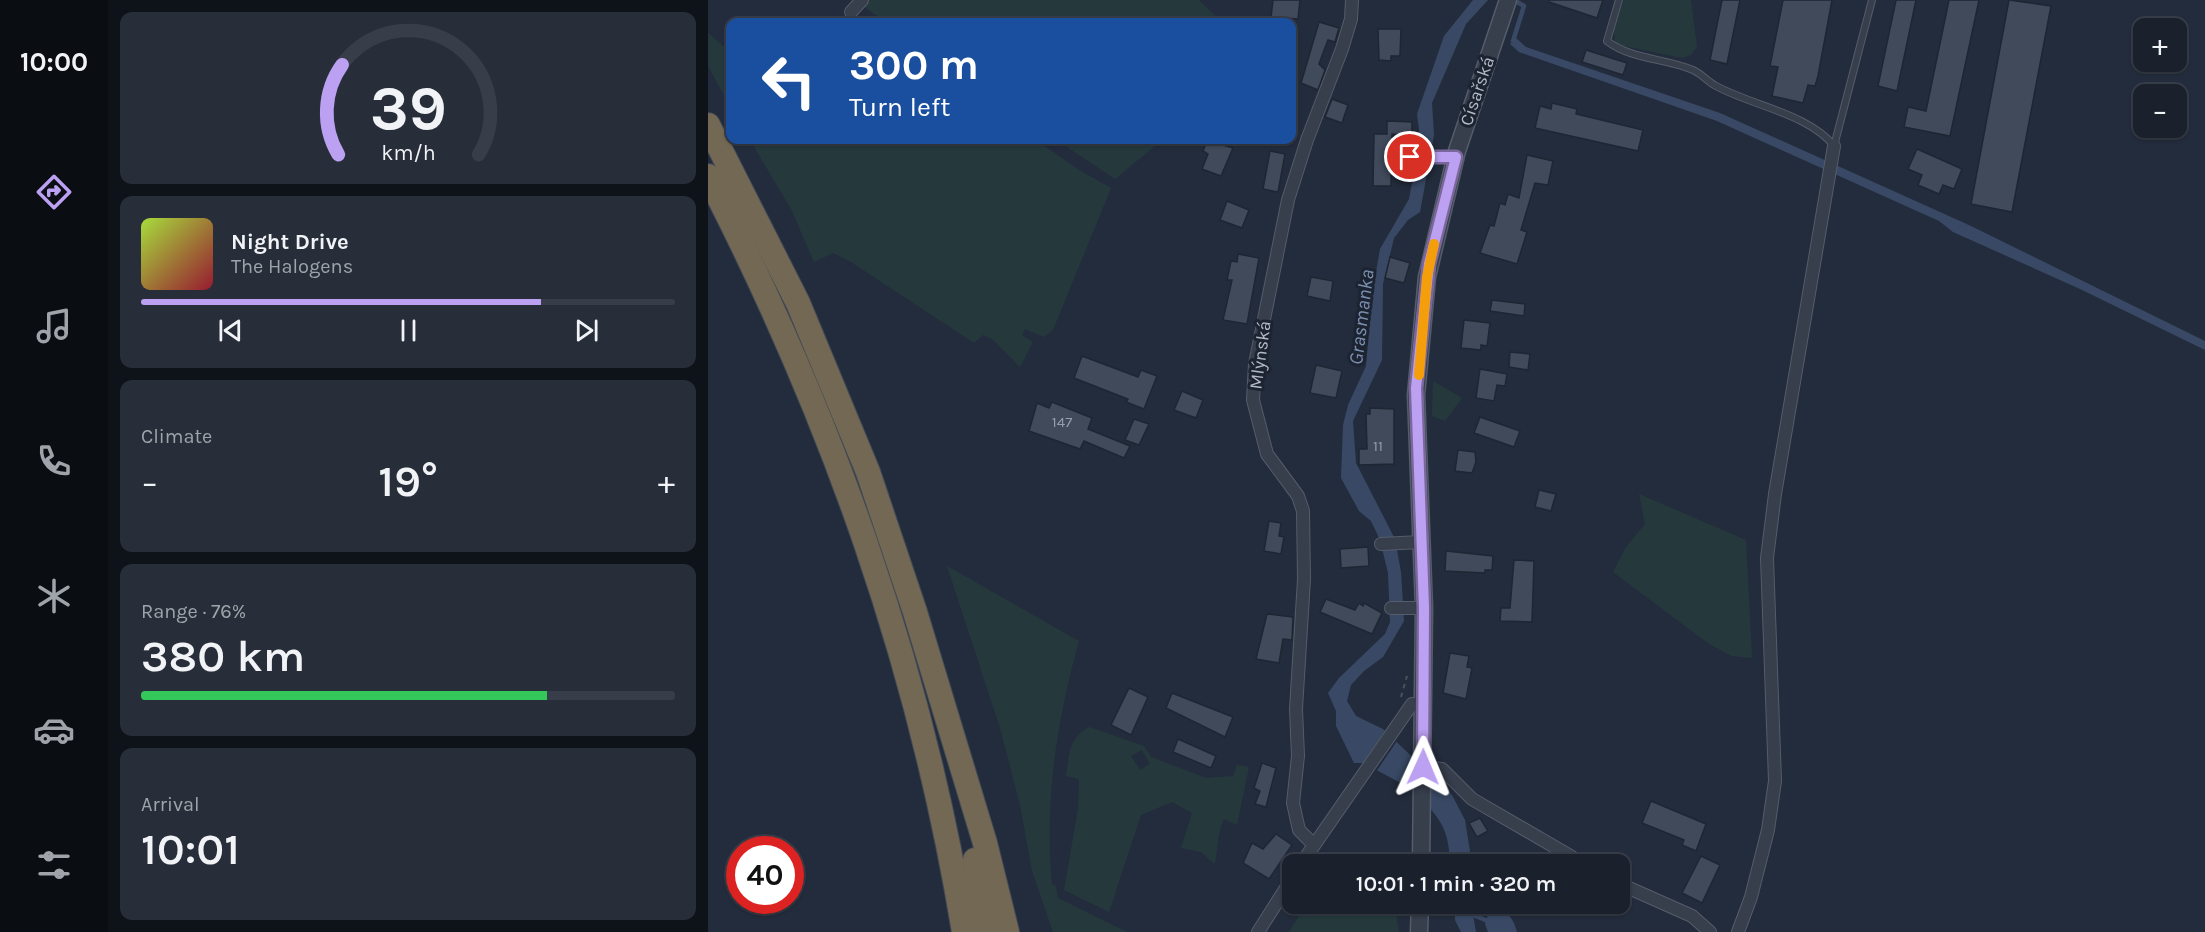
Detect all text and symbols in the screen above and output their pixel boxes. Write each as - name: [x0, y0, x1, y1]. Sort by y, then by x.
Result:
- map controls: [2133, 18, 2187, 138]
- button: +: [2133, 18, 2187, 72]
- text: 300 m: [849, 40, 979, 90]
- icon: left: [750, 42, 828, 120]
- text: 10:00: [20, 46, 88, 78]
- street label: Císařská: [1455, 53, 1499, 129]
- text: 39: [370, 72, 446, 145]
- button: −: [2133, 84, 2187, 138]
- text: Turn left: [849, 91, 950, 123]
- pin: [1384, 131, 1435, 182]
- text: km/h: [381, 140, 435, 165]
- icon: arrive: [1393, 140, 1426, 173]
- icon: directions: [33, 171, 75, 213]
- text: Night Drive: [231, 229, 349, 255]
- text: The Halogens: [231, 255, 353, 278]
- water label: Grasmanka: [1344, 268, 1379, 366]
- icon: music: [33, 305, 75, 347]
- icon: previous: [214, 314, 247, 347]
- icon: pause: [392, 314, 425, 347]
- icon: next: [570, 314, 603, 347]
- street label: Mlýnská: [1244, 319, 1276, 391]
- house number: 147: [1052, 413, 1072, 431]
- text: Climate: [141, 425, 212, 448]
- house number: 11: [1373, 437, 1383, 455]
- icon: phone: [33, 440, 75, 482]
- text: 19°: [378, 455, 438, 507]
- text: −: [141, 463, 158, 501]
- text: +: [658, 463, 675, 501]
- icon: climate: [33, 575, 75, 617]
- text: Range · 76%: [141, 600, 246, 623]
- text: 380 km: [141, 630, 305, 682]
- icon: car: [33, 709, 75, 751]
- position arrow: [1391, 735, 1455, 799]
- text: Arrival: [141, 793, 200, 816]
- text: 10:01: [141, 823, 240, 875]
- speed limit sign: 40: [726, 836, 804, 914]
- icon: filters: [33, 844, 75, 886]
- text: 10:01 · 1 min · 320 m: [1356, 871, 1556, 897]

